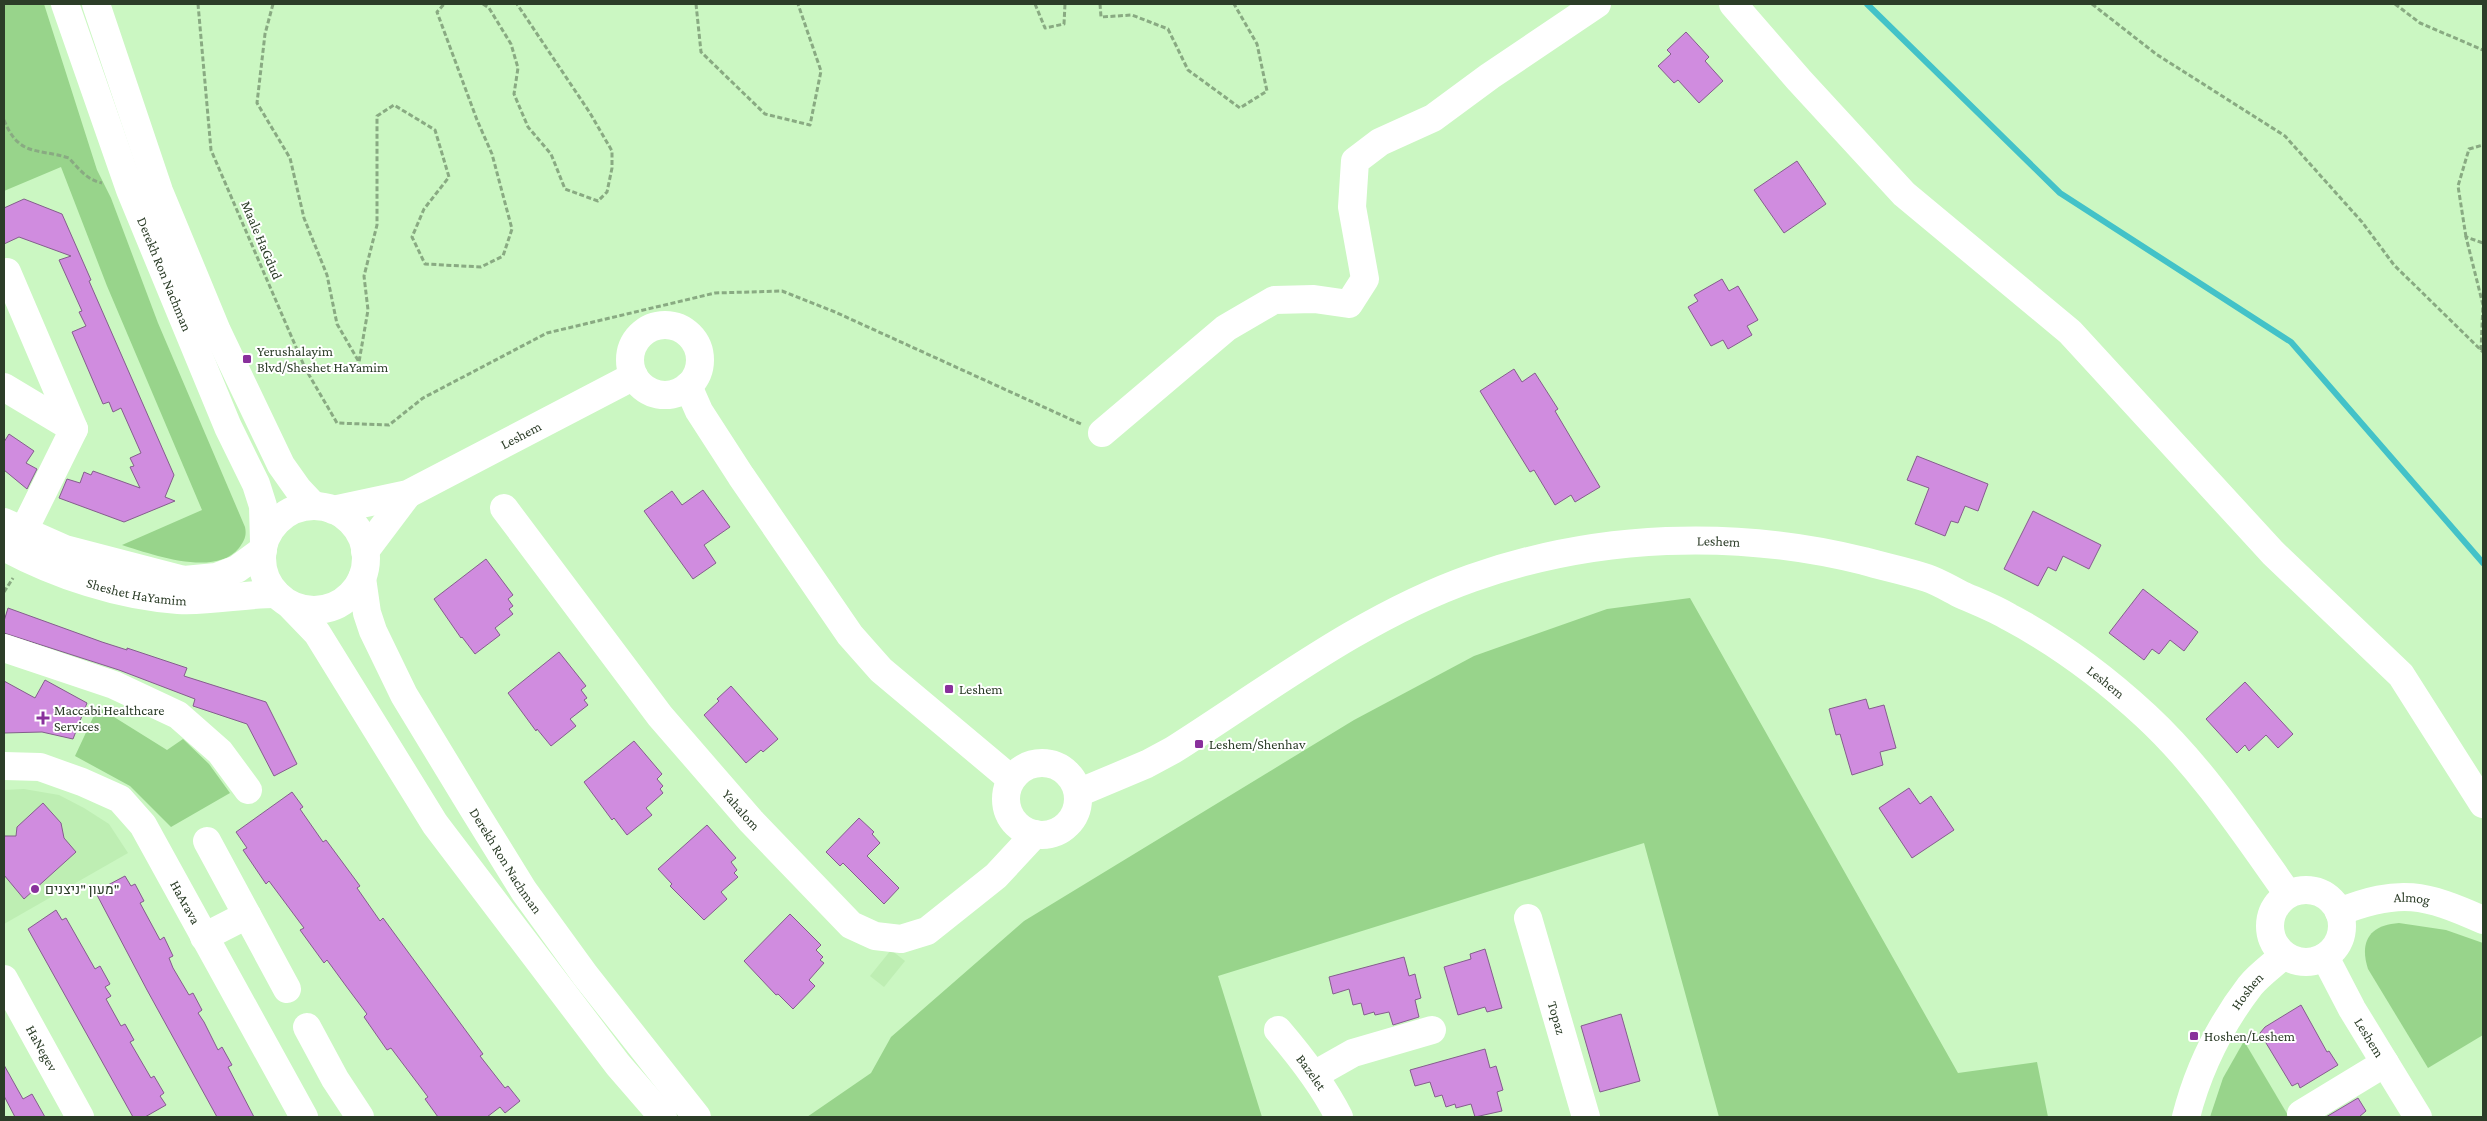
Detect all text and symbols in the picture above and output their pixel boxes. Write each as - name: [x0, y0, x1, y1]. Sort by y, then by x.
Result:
- street label: Maale HaGdud: [238, 198, 286, 282]
- street label: Derekh Ron Nachman: [134, 215, 196, 334]
- place label: Yerushalayim Blvd/Sheshet HaYamim: [257, 343, 388, 375]
- marker: Yerushalayim Blvd/Sheshet HaYamim: [241, 353, 253, 365]
- street label: Leshem: [498, 418, 544, 452]
- street label: Leshem: [1697, 532, 1741, 550]
- street label: Sheshet HaYamim: [85, 574, 187, 608]
- street label: Leshem: [2084, 662, 2128, 702]
- place label: Leshem: [959, 681, 1003, 697]
- marker: Leshem: [943, 683, 955, 695]
- place label: Maccabi Healthcare Services: [54, 702, 164, 734]
- marker: Maccabi Healthcare Services: [36, 711, 50, 725]
- place label: Leshem/Shenhav: [1209, 736, 1306, 752]
- marker: Leshem/Shenhav: [1193, 738, 1205, 750]
- street label: Yahalom: [719, 786, 763, 833]
- street label: Derekh Ron Nachman: [467, 805, 546, 917]
- street label: HaArava: [167, 877, 204, 927]
- place label: מעון "ניצנים": [45, 881, 119, 897]
- marker: מעון "ניצנים": [29, 883, 41, 895]
- street label: Almog: [2393, 889, 2432, 908]
- street label: Hoshen: [2228, 969, 2267, 1013]
- street label: Topaz: [1545, 999, 1570, 1036]
- street label: Leshem: [2351, 1015, 2388, 1060]
- street label: HaNegev: [23, 1022, 61, 1075]
- place label: Hoshen/Leshem: [2204, 1028, 2295, 1044]
- marker: Hoshen/Leshem: [2188, 1030, 2200, 1042]
- street label: Bazelet: [1293, 1051, 1330, 1094]

